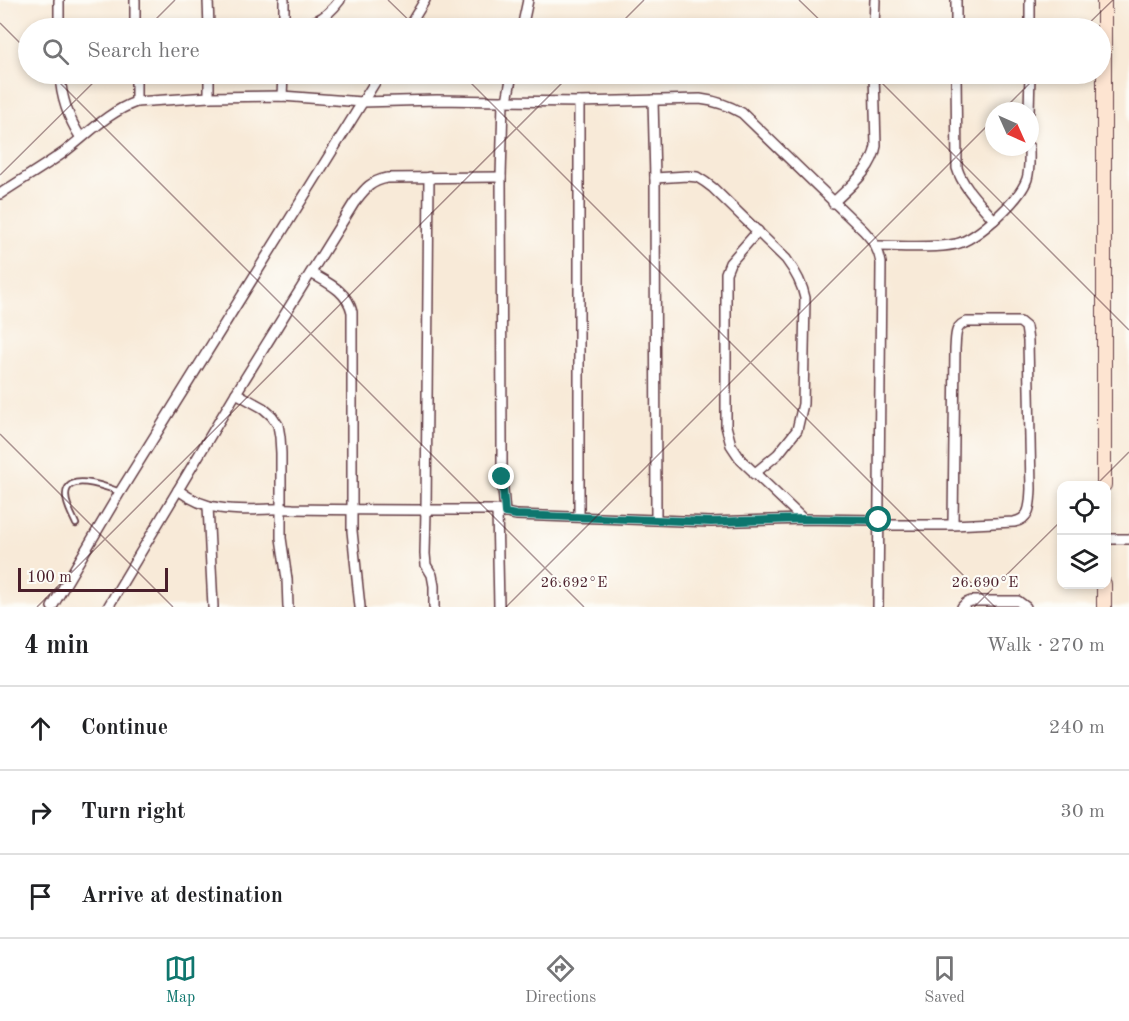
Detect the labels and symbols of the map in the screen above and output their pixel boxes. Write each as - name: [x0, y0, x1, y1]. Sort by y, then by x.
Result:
- north arrow: [985, 102, 1039, 156]
- route end: [488, 463, 514, 489]
- route start: [865, 506, 891, 532]
- scale bar: [18, 565, 168, 592]
- text: 26.692°E: [541, 576, 607, 591]
- text: 26.690°E: [952, 576, 1018, 591]

